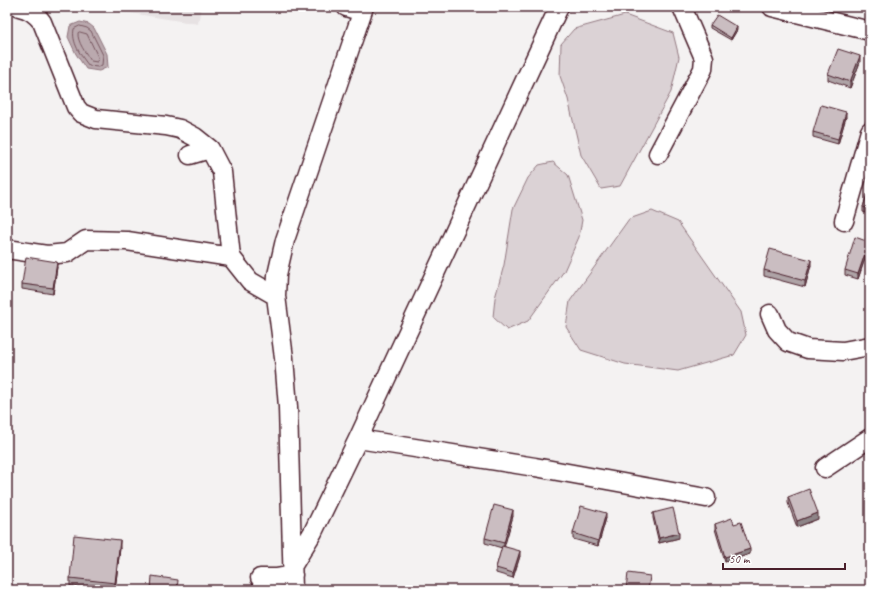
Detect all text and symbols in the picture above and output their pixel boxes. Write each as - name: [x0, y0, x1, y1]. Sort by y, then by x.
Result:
- scale bar: [723, 545, 845, 571]
- text: 50 m: [729, 551, 751, 567]

